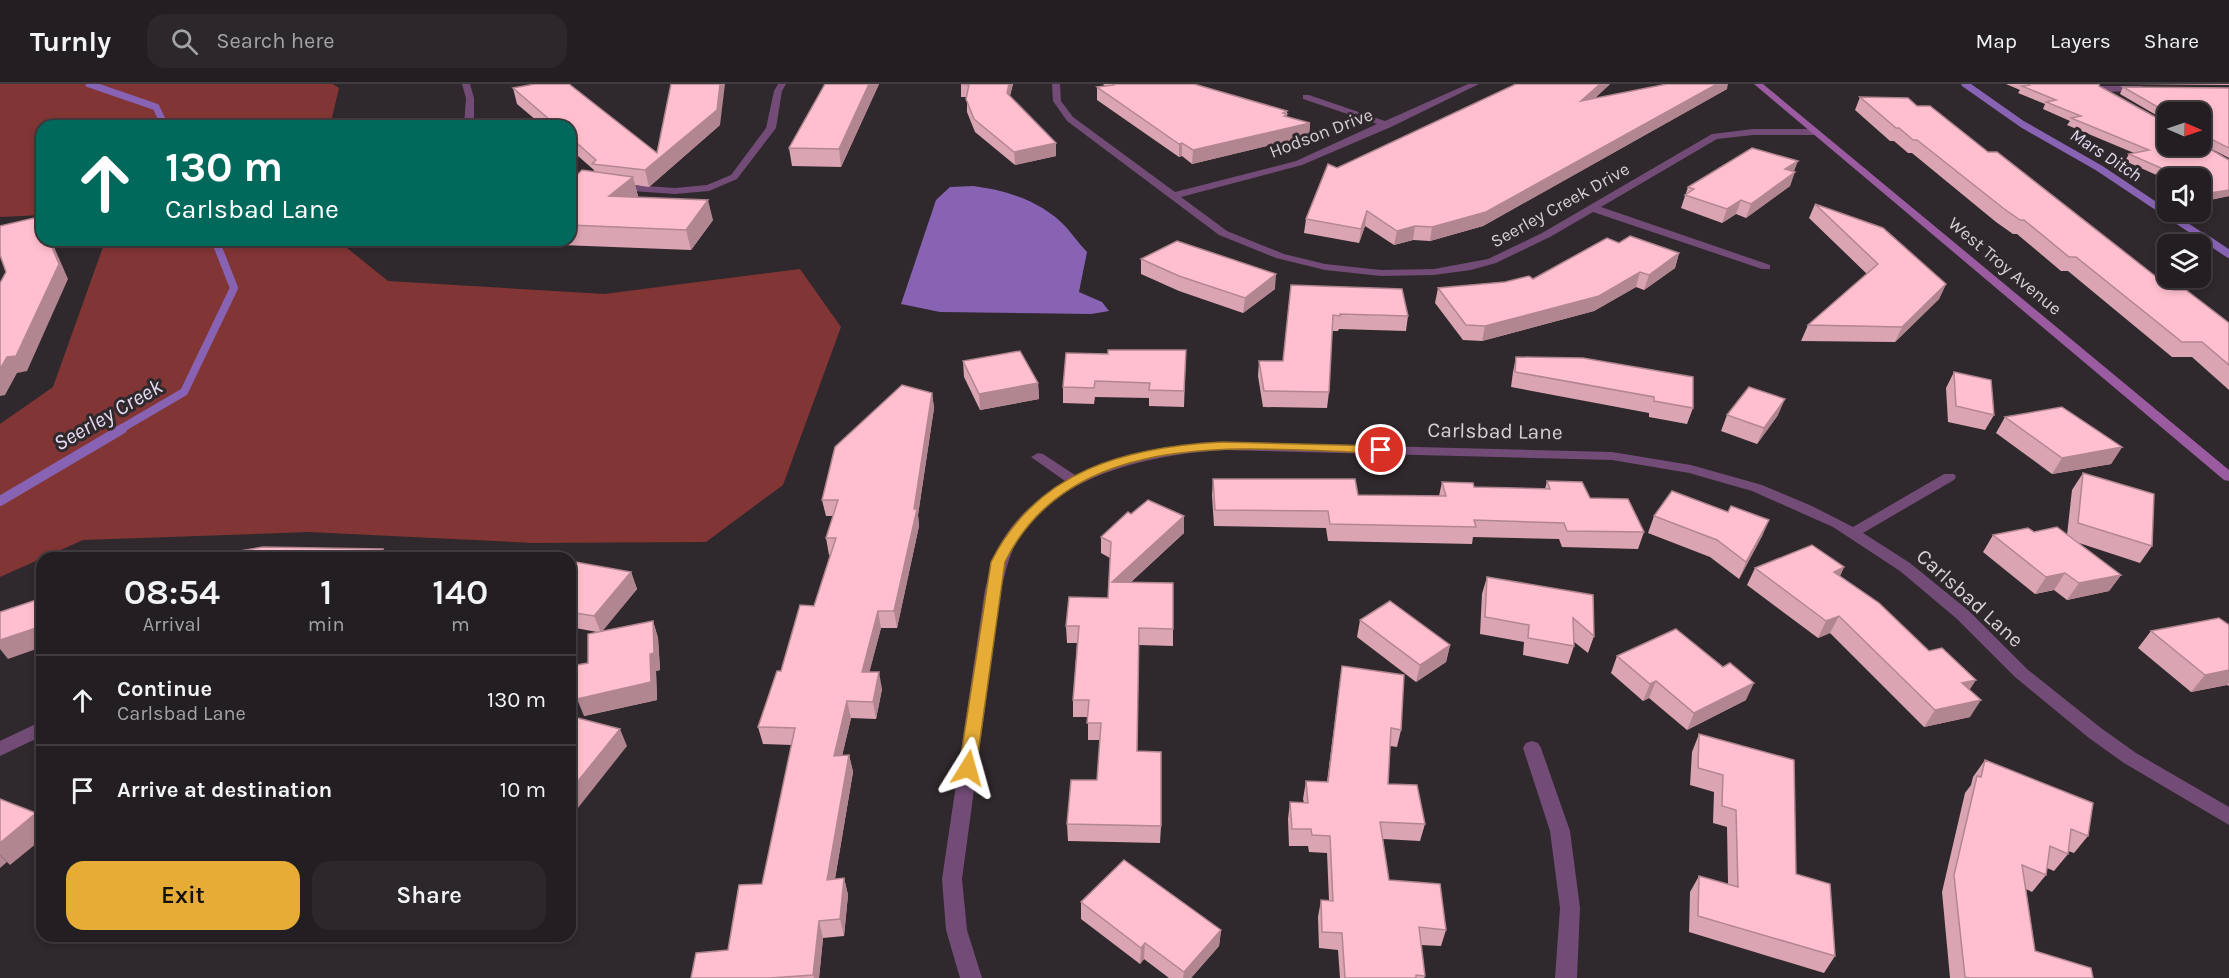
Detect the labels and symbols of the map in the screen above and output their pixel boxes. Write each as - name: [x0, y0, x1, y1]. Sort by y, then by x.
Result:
- north arrow: [2157, 102, 2211, 156]
- street label: Hodson Drive: [1266, 103, 1376, 163]
- water label: Mars Ditch: [2066, 124, 2146, 186]
- street label: Seerley Creek Drive: [1487, 158, 1633, 252]
- street label: West Troy Avenue: [1944, 212, 2066, 320]
- water label: Seerley Creek: [49, 373, 168, 457]
- street label: Carlsbad Lane: [1427, 418, 1563, 444]
- pin: [1355, 424, 1406, 475]
- street label: Carlsbad Lane: [1912, 544, 2028, 652]
- position arrow: [936, 736, 1000, 800]

